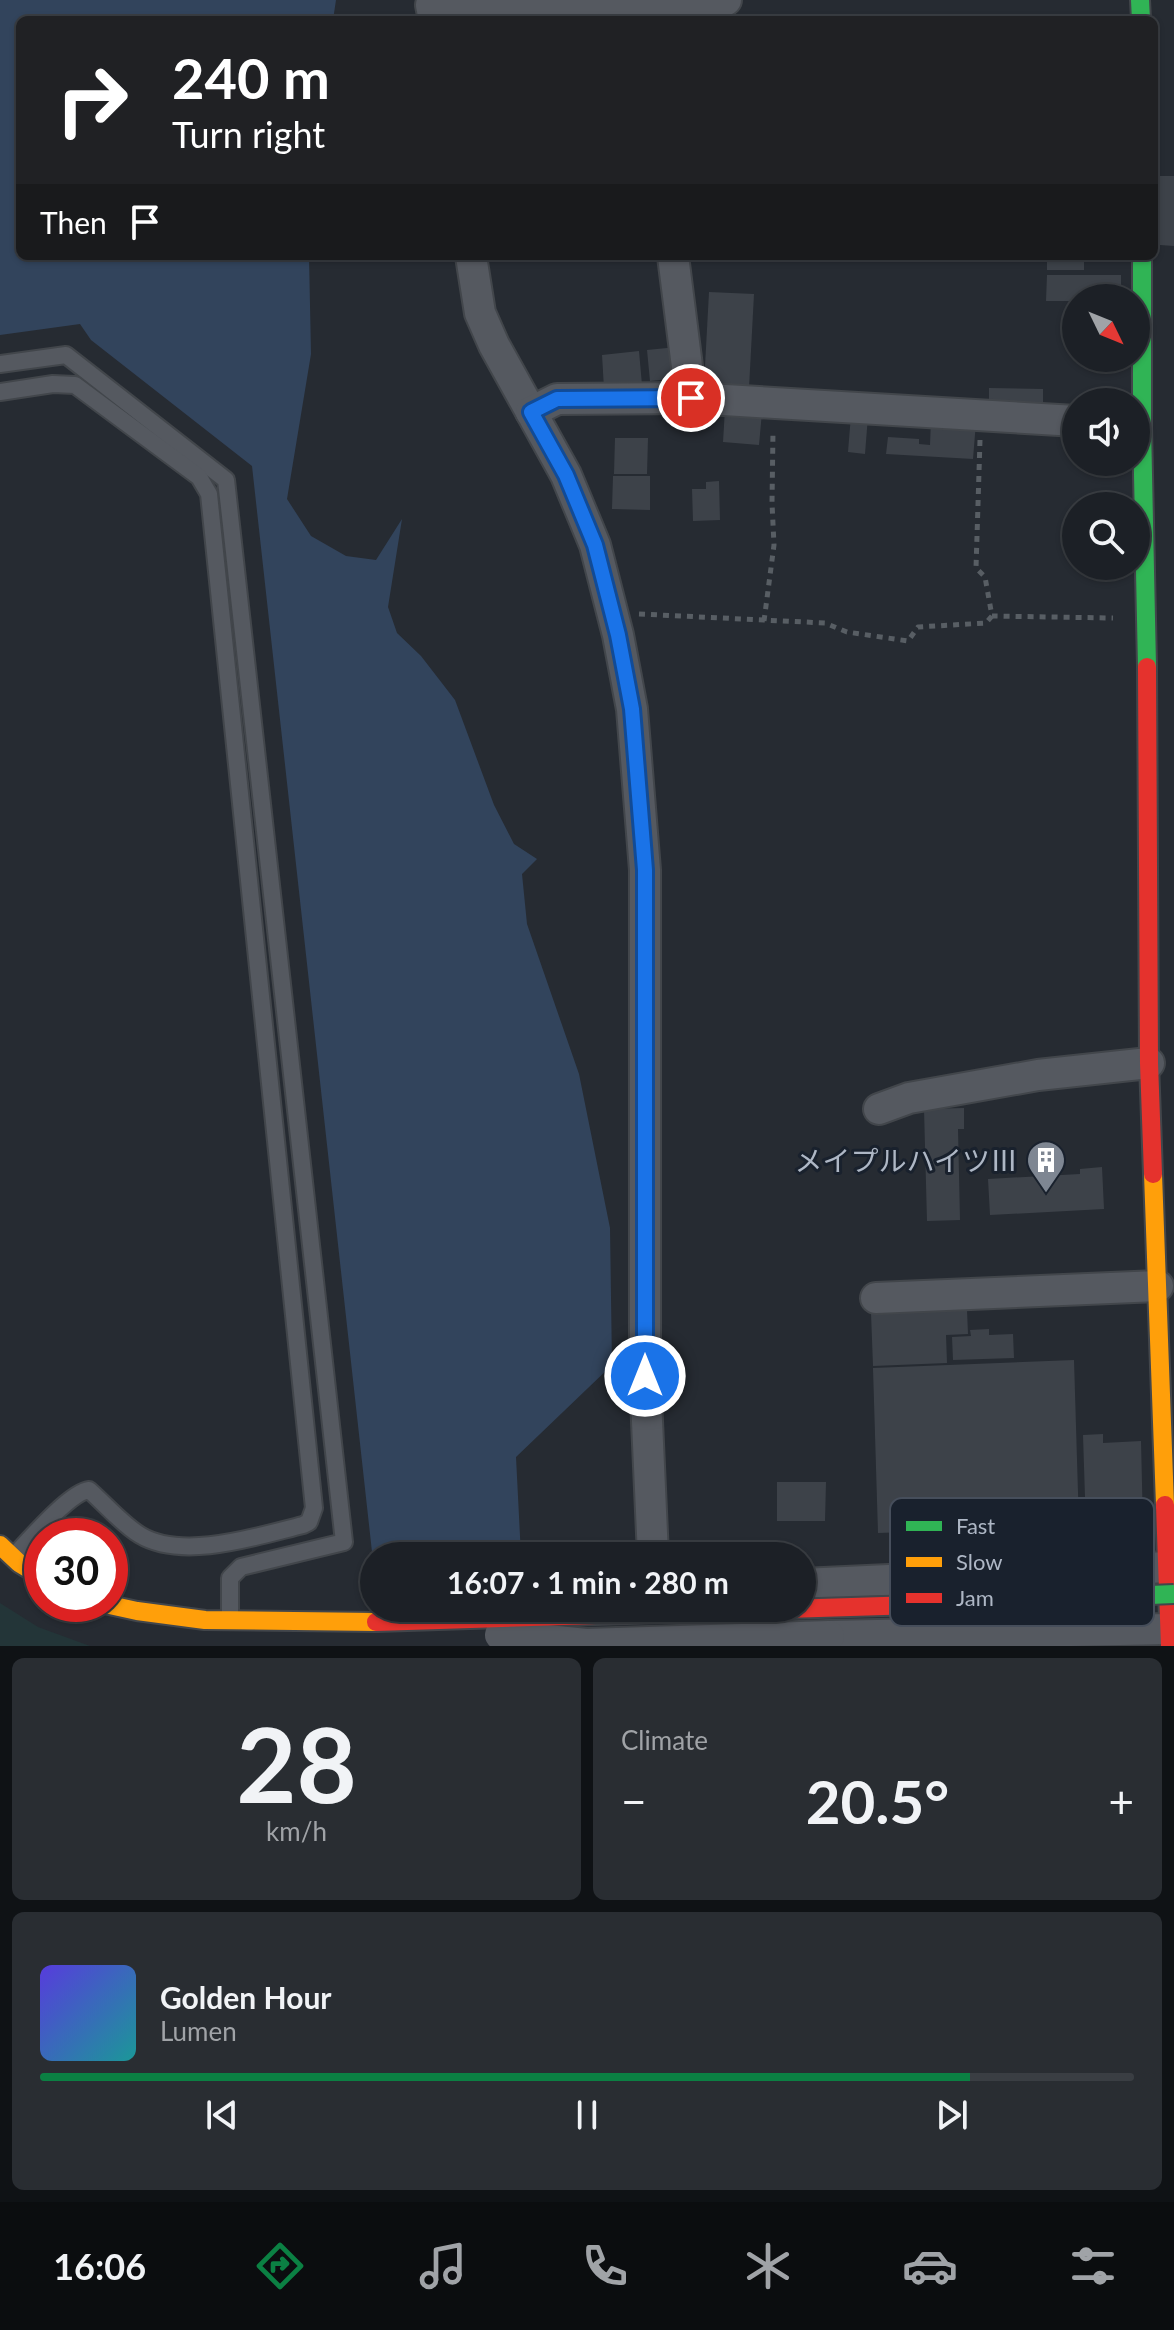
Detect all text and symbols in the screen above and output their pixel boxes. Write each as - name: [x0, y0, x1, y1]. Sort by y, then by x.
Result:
- text: 240 m: [172, 44, 330, 111]
- icon: right: [40, 48, 144, 152]
- text: Turn right: [172, 112, 325, 156]
- icon: arrive: [123, 200, 167, 244]
- text: Then: [40, 204, 107, 240]
- north arrow: [1062, 284, 1150, 372]
- map controls: [1062, 284, 1150, 580]
- pin: [657, 364, 725, 432]
- icon: arrive: [669, 376, 713, 420]
- button: sound: [1062, 388, 1150, 476]
- button: search: [1062, 492, 1150, 580]
- building icon: メイプルハイツⅢ: [1025, 1139, 1067, 1194]
- place label: メイプルハイツⅢ: [795, 1143, 1018, 1177]
- position arrow: [603, 1334, 687, 1418]
- legend: [890, 1498, 1154, 1626]
- text: Fast: [956, 1512, 995, 1539]
- speed limit sign: 30: [24, 1518, 128, 1622]
- text: Slow: [956, 1548, 1003, 1575]
- text: 16:07 · 1 min · 280 m: [447, 1564, 729, 1600]
- text: Jam: [956, 1584, 994, 1611]
- text: 28: [236, 1700, 357, 1825]
- text: Climate: [621, 1724, 708, 1756]
- text: 20.5°: [806, 1765, 949, 1837]
- text: −: [621, 1775, 647, 1827]
- text: +: [1108, 1775, 1134, 1827]
- text: km/h: [266, 1815, 327, 1847]
- text: Golden Hour: [160, 1979, 332, 2015]
- text: Lumen: [160, 2015, 237, 2047]
- icon: previous: [200, 2093, 244, 2137]
- icon: pause: [565, 2093, 609, 2137]
- icon: next: [930, 2093, 974, 2137]
- icon: directions: [252, 2238, 308, 2294]
- icon: music: [415, 2238, 471, 2294]
- icon: phone: [577, 2238, 633, 2294]
- icon: climate: [740, 2238, 796, 2294]
- icon: car: [902, 2238, 958, 2294]
- icon: filters: [1065, 2238, 1121, 2294]
- text: 16:06: [53, 2244, 146, 2288]

